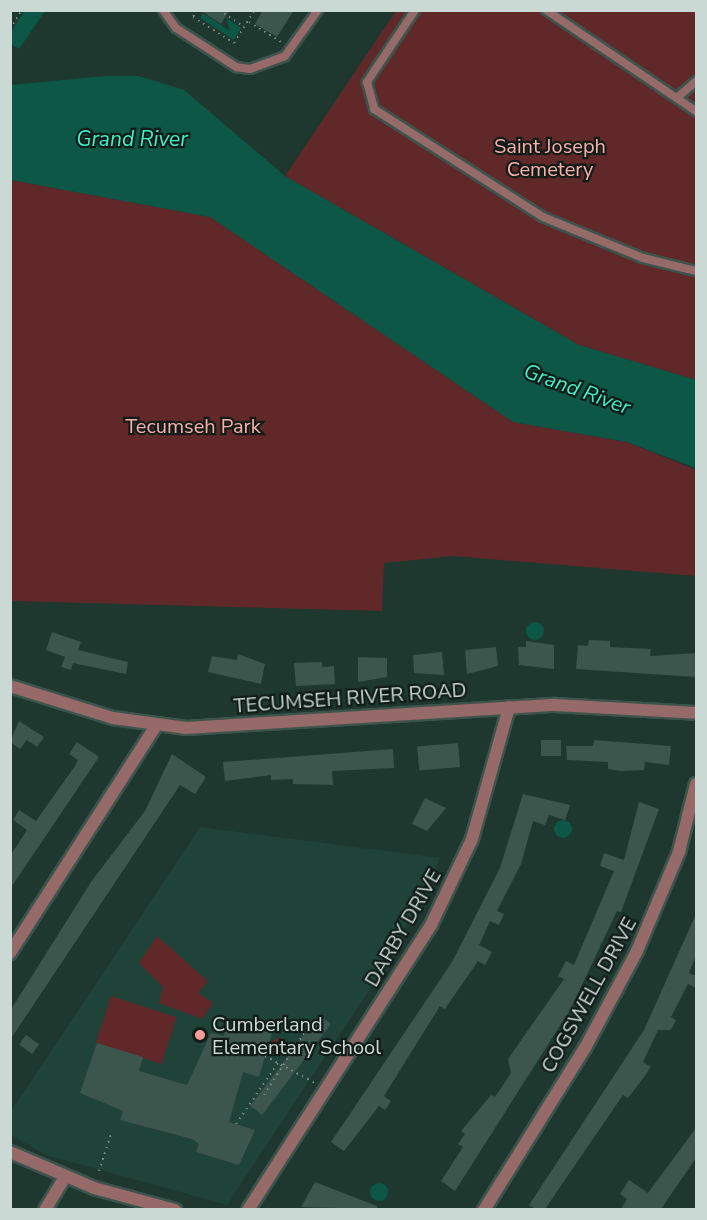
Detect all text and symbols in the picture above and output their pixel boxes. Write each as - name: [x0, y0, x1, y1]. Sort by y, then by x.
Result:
- water label: Grand River: [76, 126, 188, 152]
- park label: Saint Joseph Cemetery: [494, 135, 606, 182]
- water label: Grand River: [520, 358, 634, 420]
- park label: Tecumseh Park: [125, 414, 261, 438]
- street label: TECUMSEH RIVER ROAD: [233, 678, 467, 718]
- street label: DARBY DRIVE: [360, 865, 446, 991]
- street label: COGSWELL DRIVE: [536, 913, 642, 1077]
- place label: Cumberland Elementary School: [212, 1012, 381, 1059]
- marker: Cumberland Elementary School: [193, 1028, 207, 1042]

